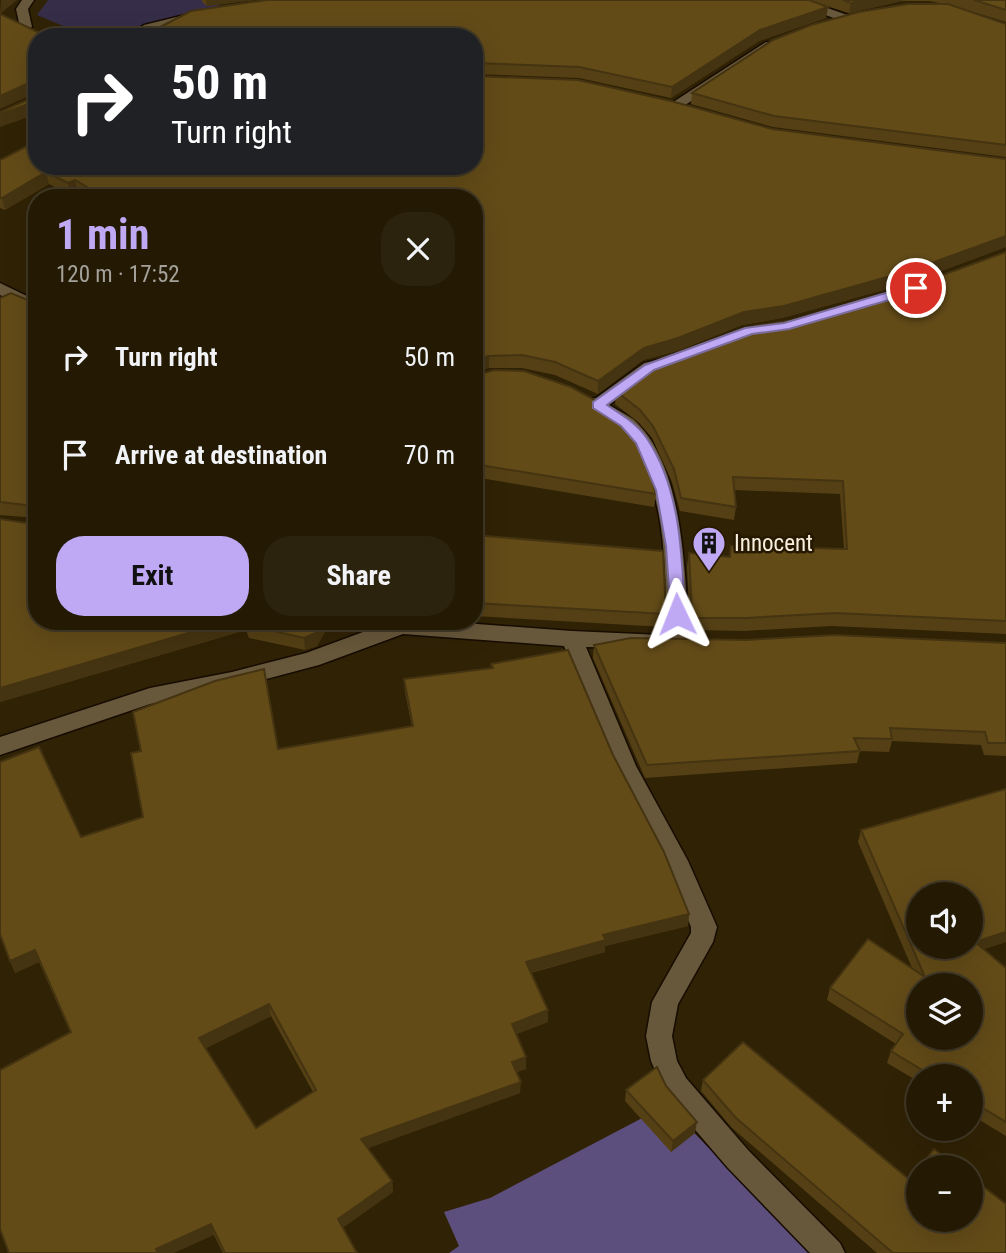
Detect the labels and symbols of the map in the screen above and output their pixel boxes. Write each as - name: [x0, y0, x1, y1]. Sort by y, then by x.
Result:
- pin: [886, 258, 946, 318]
- building icon: Innocent: [690, 524, 728, 573]
- place label: Innocent: [734, 530, 813, 557]
- position arrow: [640, 577, 714, 651]

